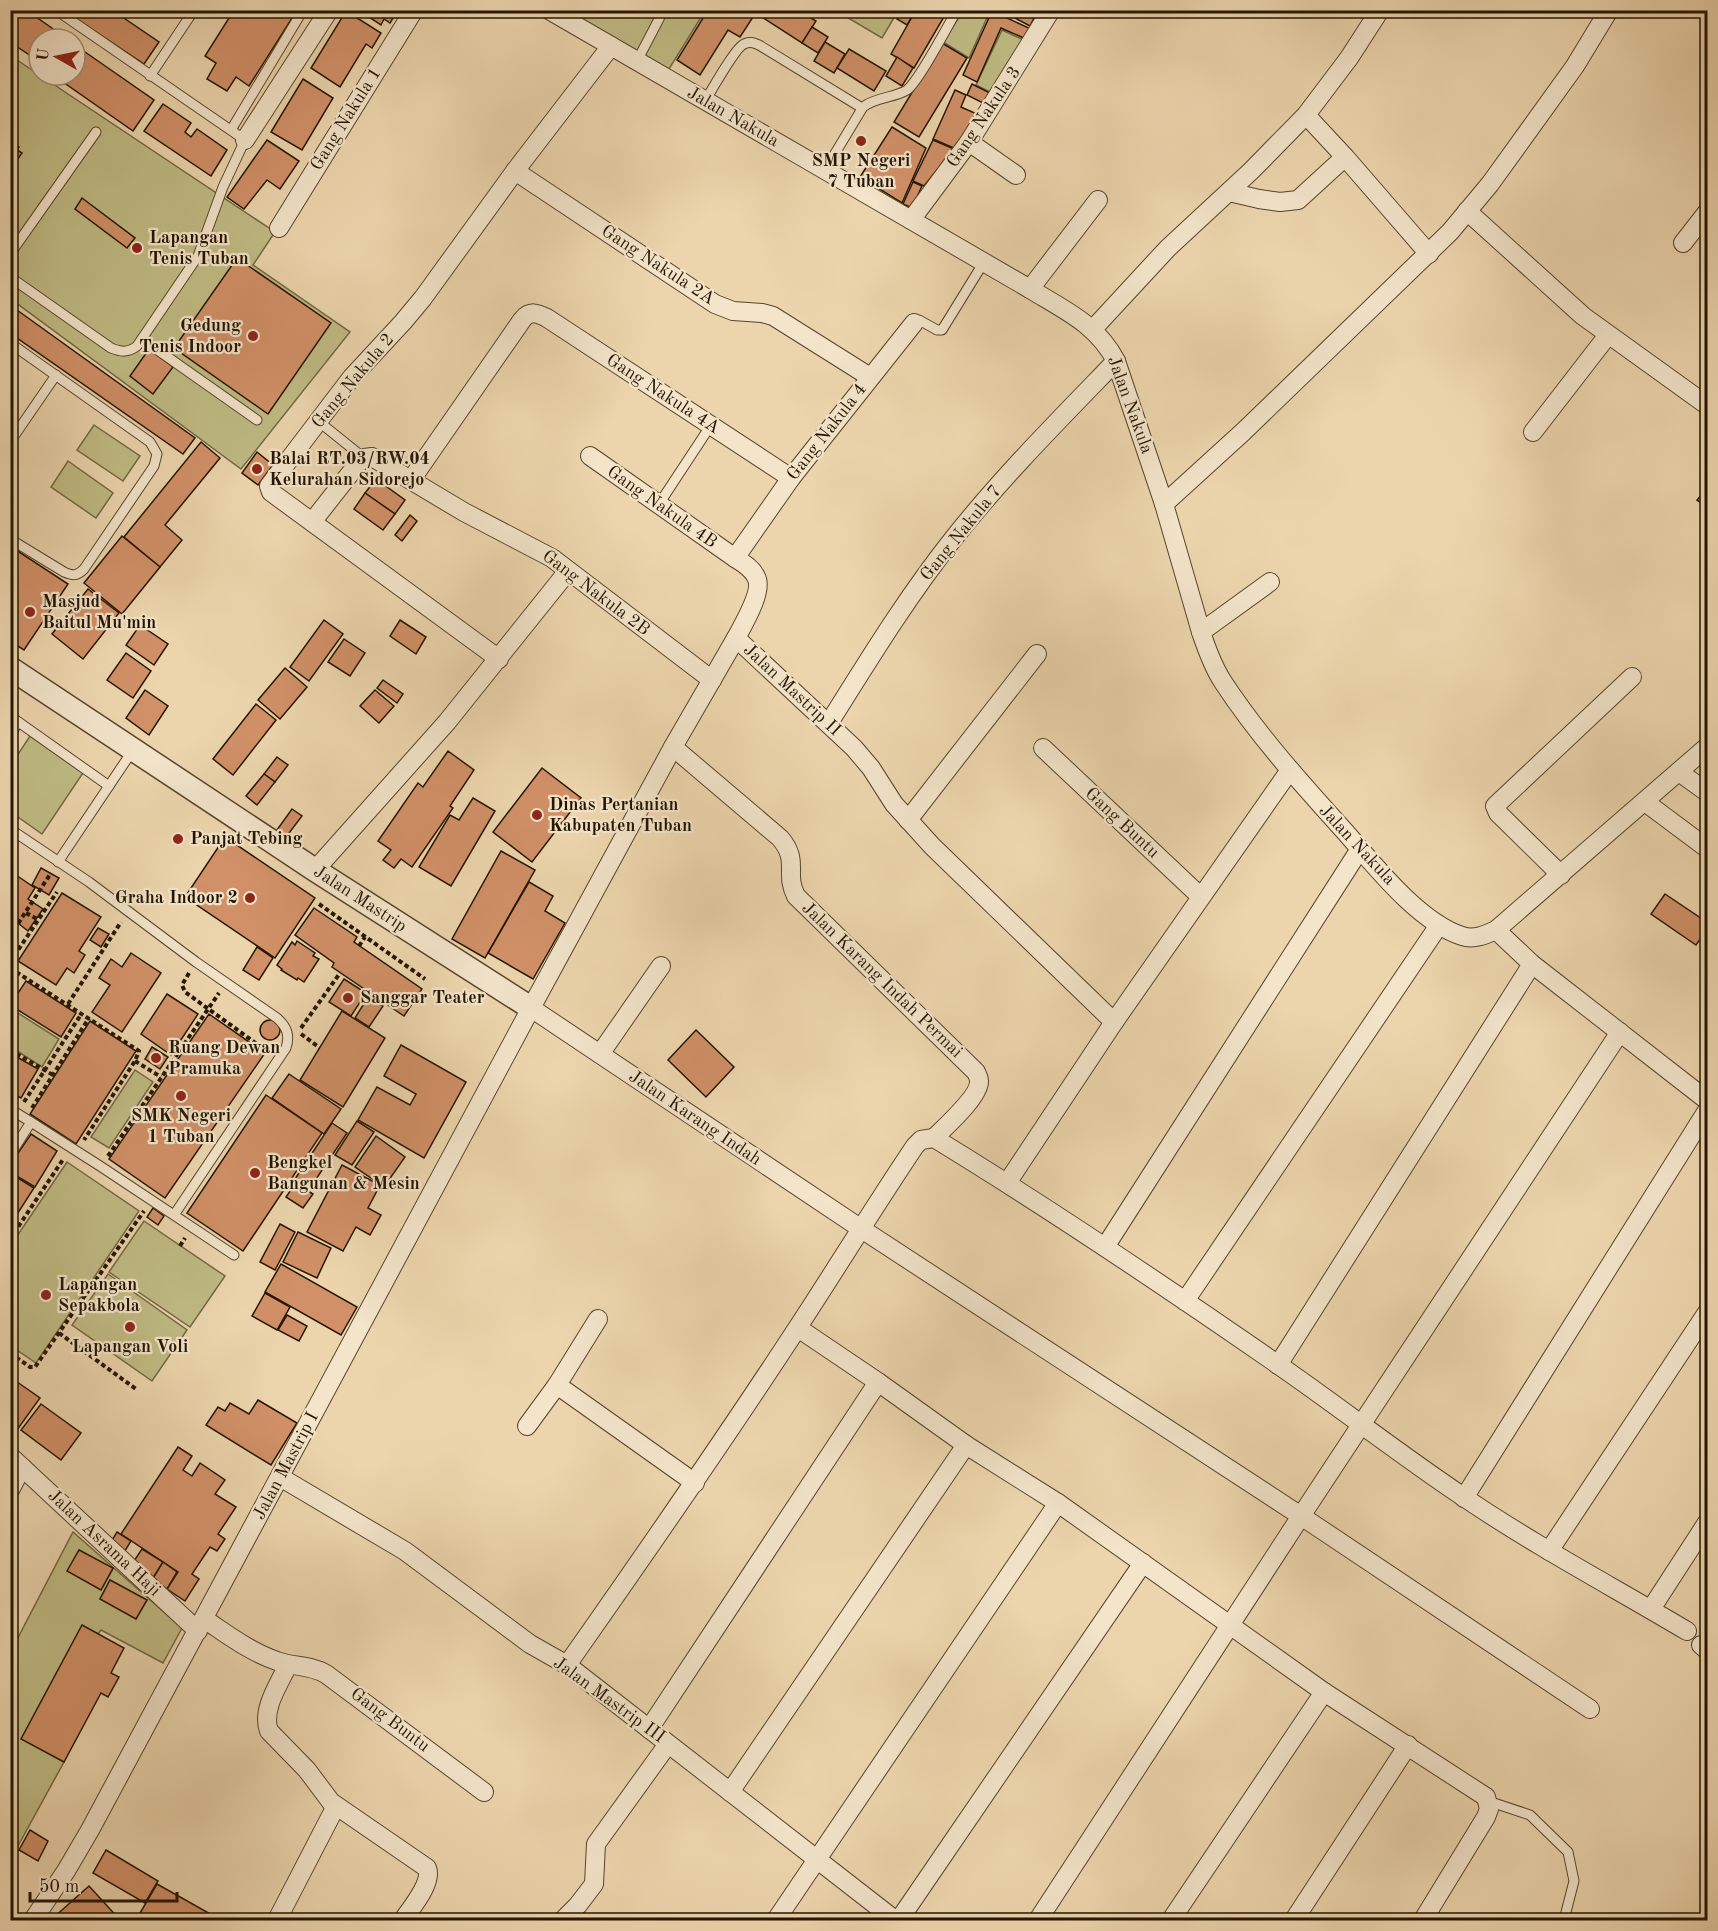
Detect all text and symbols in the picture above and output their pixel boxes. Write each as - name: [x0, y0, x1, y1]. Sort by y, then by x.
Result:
- north arrow: [27, 27, 87, 87]
- text: U: [35, 47, 53, 62]
- street label: Gang Nakula 3: [944, 63, 1024, 171]
- street label: Gang Nakula 1: [307, 64, 385, 174]
- street label: Jalan Nakula: [684, 84, 782, 150]
- marker: SMP Negeri 7 Tuban: [854, 134, 868, 148]
- place label: SMP Negeri 7 Tuban: [812, 152, 910, 191]
- street label: Gang Nakula 2A: [598, 222, 718, 308]
- place label: Lapangan Tenis Tuban: [149, 229, 249, 268]
- marker: Lapangan Tenis Tuban: [130, 241, 144, 255]
- place label: Gedung Tenis Indoor: [139, 317, 241, 356]
- marker: Gedung Tenis Indoor: [246, 329, 260, 343]
- street label: Gang Nakula 2: [308, 330, 398, 432]
- street label: Gang Nakula 4A: [603, 351, 723, 437]
- street label: Jalan Nakula: [1104, 354, 1156, 456]
- street label: Gang Nakula 4: [784, 380, 870, 484]
- place label: Balai RT.03/RW.04 Kelurahan Sidorejo: [269, 450, 430, 489]
- marker: Balai RT.03/RW.04 Kelurahan Sidorejo: [250, 462, 264, 476]
- street label: Gang Nakula 4B: [604, 462, 720, 552]
- street label: Gang Nakula 7: [917, 482, 1005, 584]
- street label: Gang Nakula 2B: [539, 547, 653, 639]
- place label: Masjud Baitul Mu'min: [42, 593, 156, 632]
- marker: Masjud Baitul Mu'min: [23, 605, 37, 619]
- street label: Jalan Mastrip II: [740, 640, 844, 740]
- street label: Gang Buntu: [1081, 784, 1163, 862]
- place label: Dinas Pertanian Kabupaten Tuban: [549, 796, 692, 835]
- street label: Jalan Nakula: [1315, 801, 1399, 889]
- marker: Dinas Pertanian Kabupaten Tuban: [530, 808, 544, 822]
- place label: Panjat Tebing: [190, 830, 303, 848]
- marker: Panjat Tebing: [171, 832, 185, 846]
- street label: Jalan Mastrip: [310, 862, 410, 936]
- place label: Graha Indoor 2: [115, 889, 238, 907]
- marker: Graha Indoor 2: [243, 891, 257, 905]
- street label: Jalan Karang Indah Permai: [798, 899, 966, 1061]
- place label: Sanggar Teater: [360, 989, 485, 1007]
- marker: Sanggar Teater: [341, 991, 355, 1005]
- place label: Ruang Dewan Pramuka: [168, 1039, 280, 1078]
- marker: Ruang Dewan Pramuka: [149, 1051, 163, 1065]
- street label: Jalan Karang Indah: [626, 1067, 765, 1169]
- marker: SMK Negeri 1 Tuban: [174, 1089, 188, 1103]
- place label: SMK Negeri 1 Tuban: [131, 1107, 231, 1146]
- place label: Bengkel Bangunan & Mesin: [267, 1154, 420, 1193]
- marker: Bengkel Bangunan & Mesin: [248, 1166, 262, 1180]
- place label: Lapangan Sepakbola: [58, 1276, 140, 1315]
- marker: Lapangan Sepakbola: [39, 1288, 53, 1302]
- marker: Lapangan Voli: [123, 1320, 137, 1334]
- place label: Lapangan Voli: [72, 1338, 188, 1356]
- street label: Jalan Mastrip I: [250, 1409, 322, 1523]
- street label: Jalan Asrama Haji: [44, 1486, 164, 1600]
- street label: Jalan Mastrip III: [550, 1654, 668, 1746]
- street label: Gang Buntu: [347, 1685, 433, 1756]
- scale bar: [30, 1865, 177, 1903]
- text: 50 m: [39, 1878, 79, 1896]

